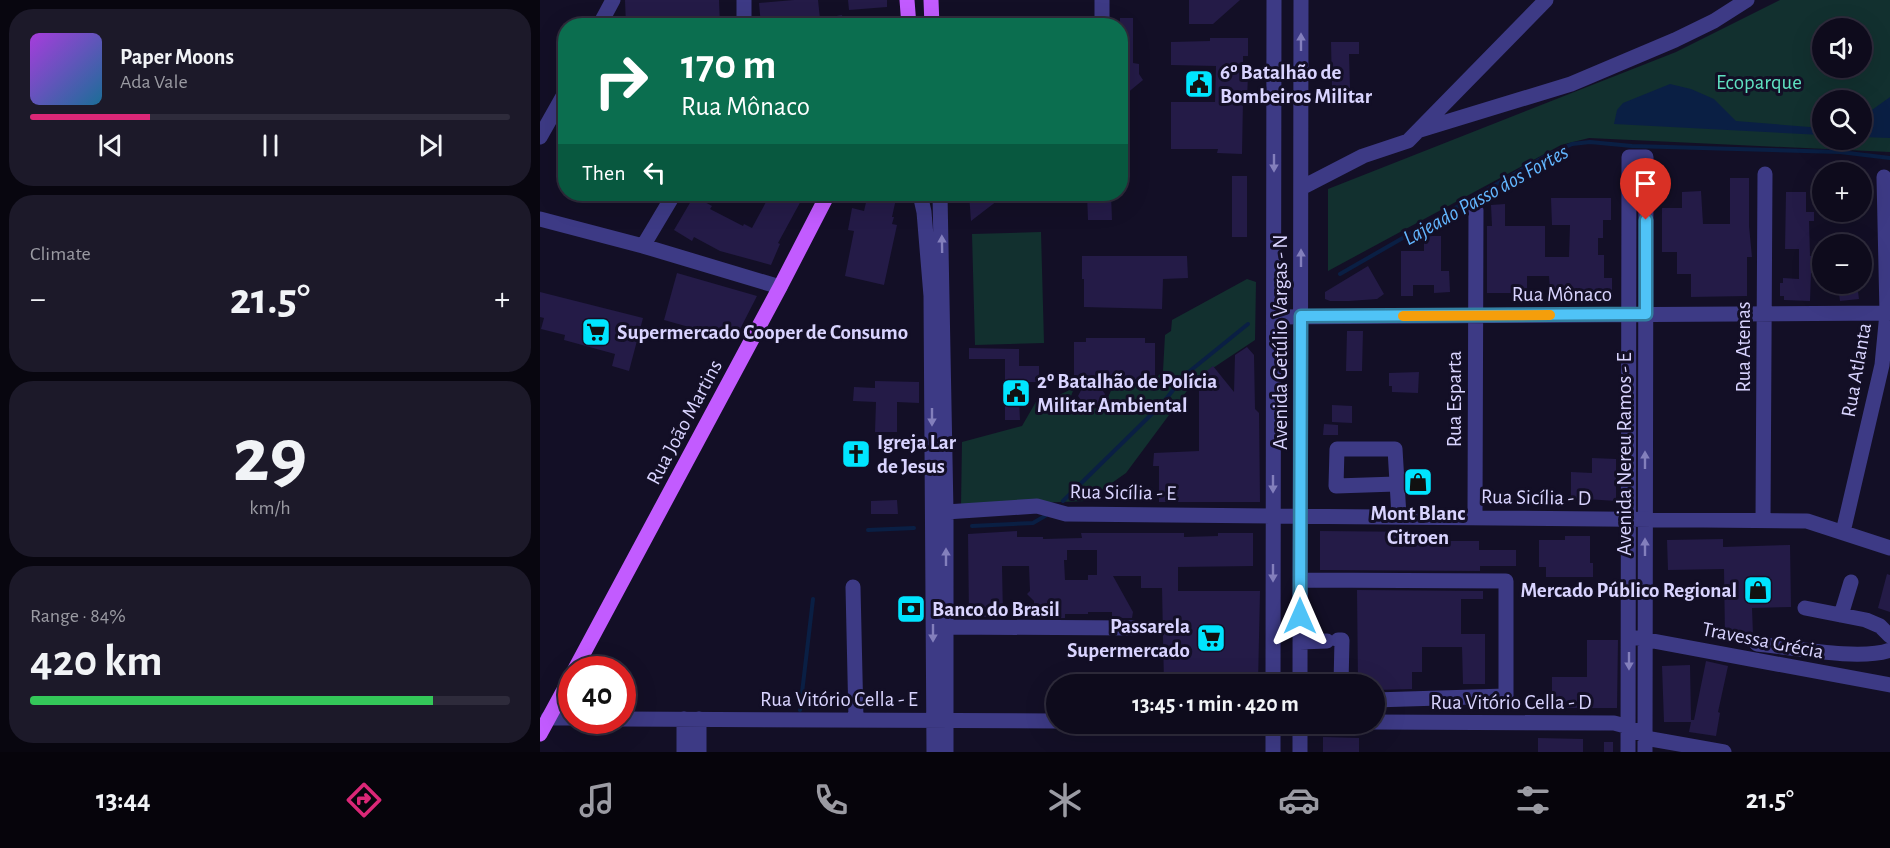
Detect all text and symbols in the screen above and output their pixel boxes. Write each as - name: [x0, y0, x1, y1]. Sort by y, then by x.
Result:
- map controls: [1812, 18, 1872, 294]
- button: sound: [1812, 18, 1872, 78]
- one-way arrow: [1296, 32, 1306, 51]
- icon: right: [582, 42, 660, 120]
- text: 170 m: [681, 44, 776, 86]
- text: Paper Moons: [120, 46, 234, 68]
- place label: 6º Batalhão de Bombeiros Militar: [1220, 62, 1373, 107]
- public building icon: 6º Batalhão de Bombeiros Militar: [1183, 68, 1215, 100]
- text: Ada Vale: [120, 72, 188, 92]
- park label: Ecoparque: [1716, 72, 1802, 93]
- button: search: [1812, 90, 1872, 150]
- text: Rua Mônaco: [681, 93, 810, 120]
- icon: previous: [94, 129, 127, 162]
- icon: pause: [254, 129, 287, 162]
- icon: next: [414, 129, 447, 162]
- water label: Lajeado Passo dos Fortes: [1399, 140, 1572, 249]
- one-way arrow: [1269, 154, 1279, 173]
- icon: left: [638, 156, 671, 189]
- pin: [1620, 158, 1671, 220]
- text: Then: [582, 162, 626, 184]
- button: +: [1812, 162, 1872, 222]
- icon: arrive: [1629, 167, 1662, 200]
- one-way arrow: [937, 234, 947, 253]
- street label: Avenida Getúlio Vargas - N: [1270, 234, 1291, 450]
- button: −: [1812, 234, 1872, 294]
- text: Climate: [30, 244, 91, 264]
- one-way arrow: [1296, 248, 1306, 267]
- text: 21.5°: [230, 277, 310, 322]
- text: −: [30, 283, 46, 316]
- text: +: [494, 283, 510, 316]
- street label: Rua Mônaco: [1512, 284, 1612, 305]
- street label: Rua Atenas: [1733, 301, 1754, 393]
- supermarket icon: Supermercado Cooper de Consumo: [580, 316, 612, 348]
- street label: Rua Atlanta: [1838, 321, 1875, 419]
- place label: Supermercado Cooper de Consumo: [617, 322, 908, 343]
- street label: Rua Esparta: [1444, 351, 1465, 447]
- street label: Avenida Nereu Ramos - E: [1614, 352, 1635, 556]
- street label: Rua João Martins: [643, 356, 726, 488]
- place label: 2º Batalhão de Polícia Militar Ambiental: [1037, 371, 1217, 416]
- public building icon: 2º Batalhão de Polícia Militar Ambiental: [1000, 377, 1032, 409]
- one-way arrow: [927, 408, 937, 427]
- text: 29: [233, 418, 307, 496]
- place label: Igreja Lar de Jesus: [877, 432, 957, 477]
- church icon: Igreja Lar de Jesus: [840, 438, 872, 470]
- one-way arrow: [1640, 451, 1650, 470]
- shop icon: Mont Blanc Citroen: [1402, 466, 1434, 498]
- one-way arrow: [1268, 475, 1278, 494]
- street label: Rua Sicília - E: [1069, 481, 1177, 504]
- street label: Rua Sicília - D: [1481, 486, 1591, 509]
- text: km/h: [249, 498, 291, 518]
- place label: Mont Blanc Citroen: [1371, 503, 1465, 548]
- one-way arrow: [1640, 537, 1650, 556]
- one-way arrow: [941, 547, 951, 566]
- one-way arrow: [1268, 564, 1278, 583]
- shop icon: Mercado Público Regional: [1742, 574, 1774, 606]
- place label: Mercado Público Regional: [1520, 580, 1737, 601]
- position arrow: [1268, 584, 1332, 648]
- bank icon: Banco do Brasil: [895, 593, 927, 625]
- place label: Banco do Brasil: [932, 599, 1060, 620]
- text: Range · 84%: [30, 606, 126, 626]
- place label: Passarela Supermercado: [1067, 616, 1190, 661]
- street label: Travessa Grécia: [1700, 618, 1826, 663]
- supermarket icon: Passarela Supermercado: [1195, 622, 1227, 654]
- one-way arrow: [928, 624, 938, 643]
- text: 420 km: [30, 639, 163, 684]
- one-way arrow: [1624, 652, 1634, 671]
- speed limit sign: 40: [558, 656, 636, 734]
- street label: Rua Vitório Cella - E: [760, 689, 918, 710]
- street label: Rua Vitório Cella - D: [1430, 692, 1592, 713]
- text: 13:45 · 1 min · 420 m: [1132, 693, 1299, 715]
- icon: directions: [343, 779, 385, 821]
- icon: music: [576, 779, 618, 821]
- icon: phone: [810, 779, 852, 821]
- icon: climate: [1044, 779, 1086, 821]
- icon: car: [1278, 779, 1320, 821]
- icon: filters: [1512, 779, 1554, 821]
- text: 13:44: [96, 786, 151, 813]
- text: 21.5°: [1746, 786, 1794, 813]

